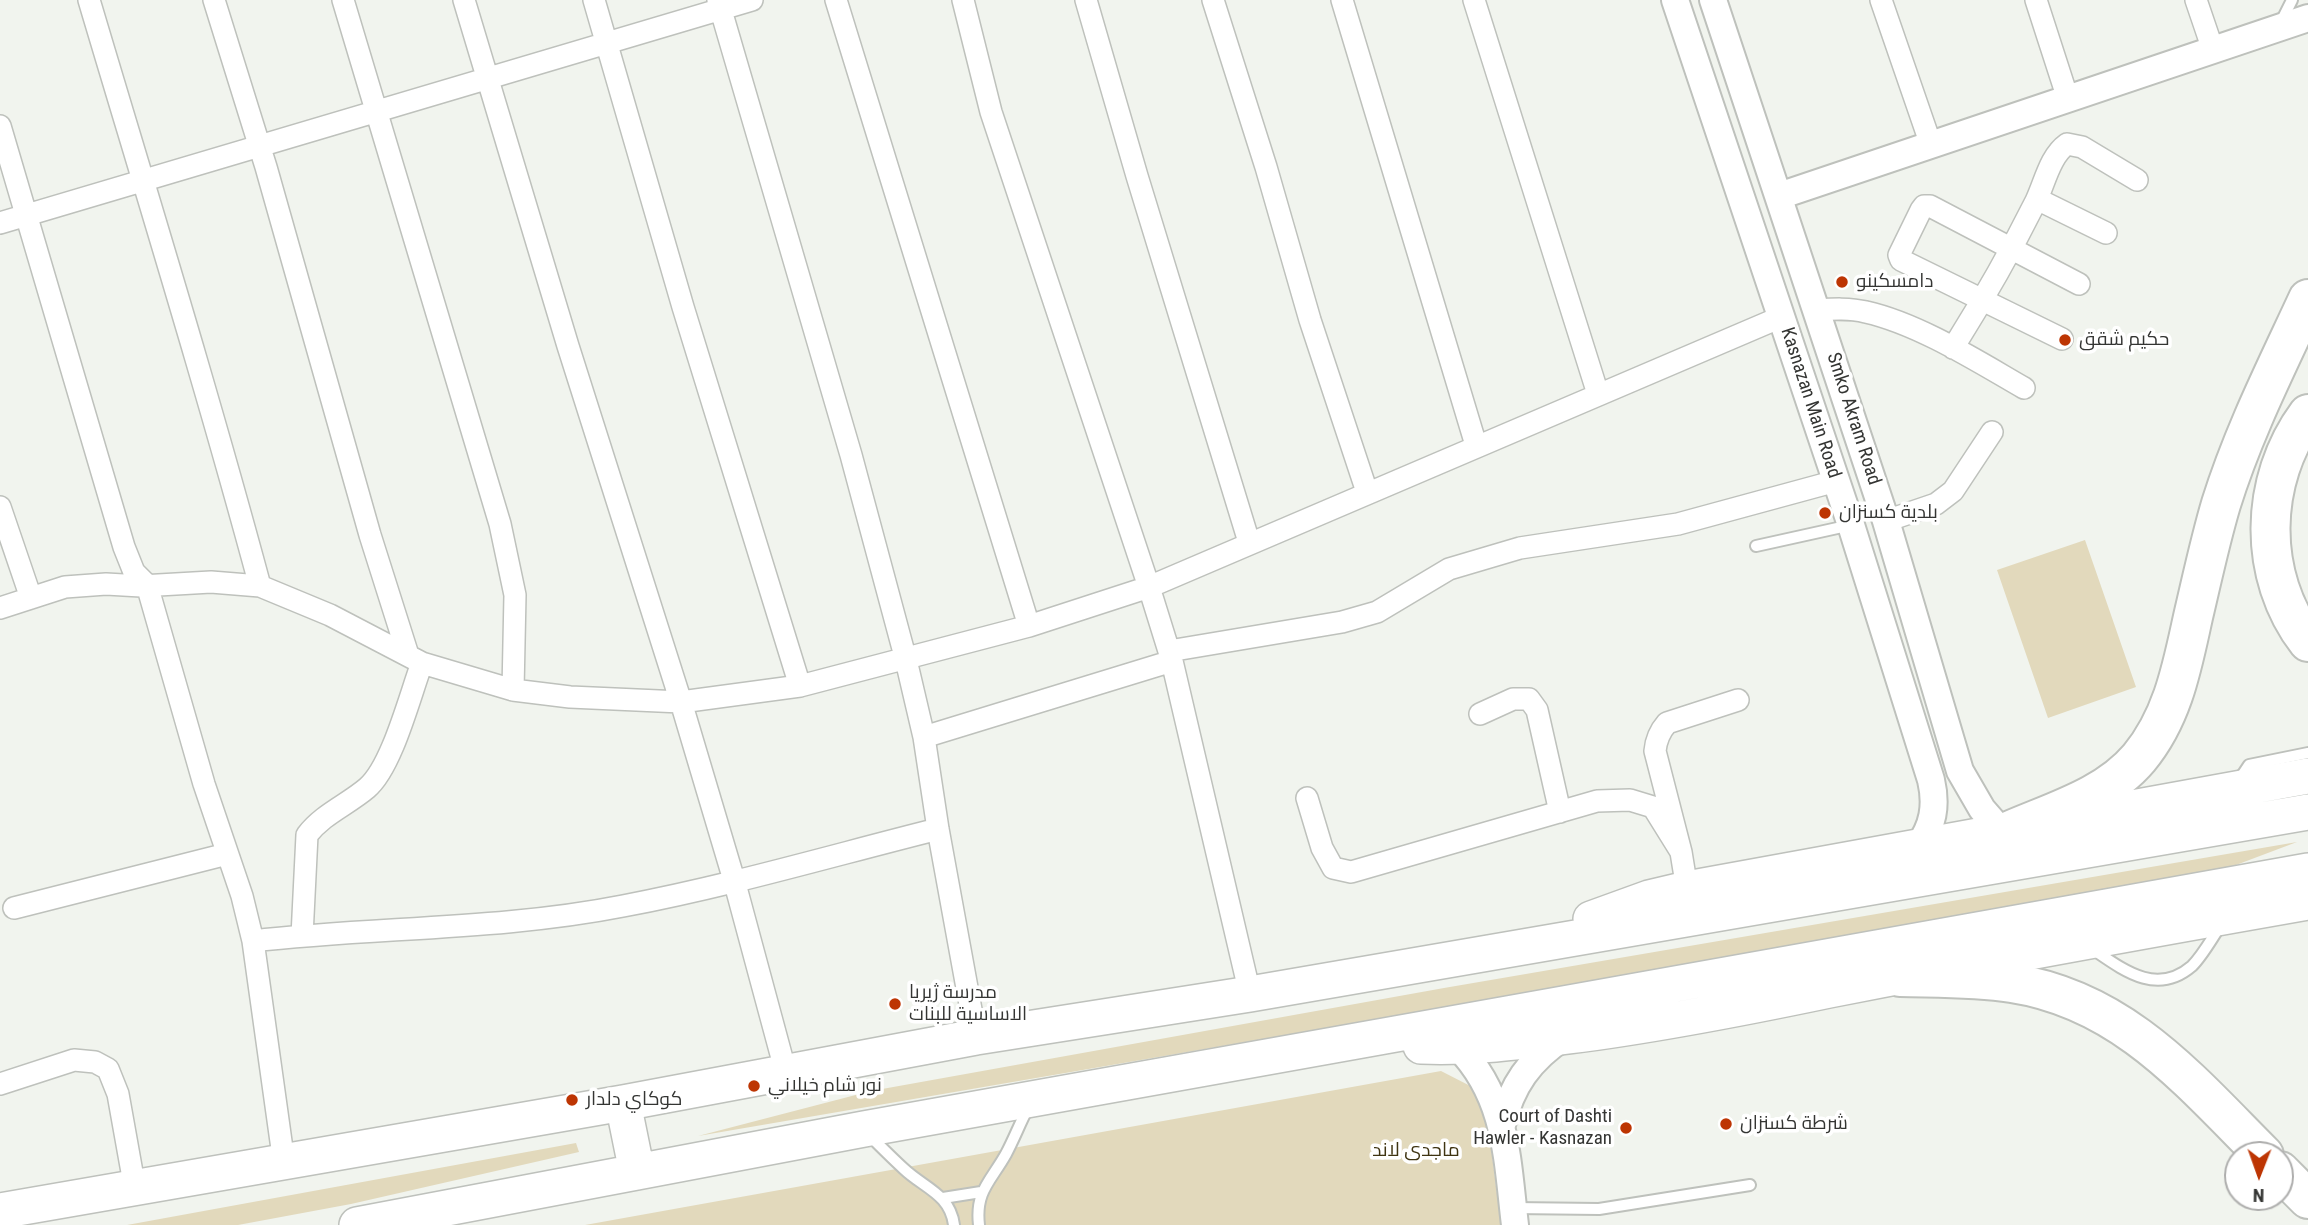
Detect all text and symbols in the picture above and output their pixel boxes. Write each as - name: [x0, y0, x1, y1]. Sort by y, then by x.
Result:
- place label: دامسكينو: [1856, 271, 1933, 293]
- marker: دامسكينو: [1834, 274, 1850, 290]
- street label: Kasnazan Main Road: [1775, 325, 1845, 481]
- place label: حكيم شقق: [2079, 329, 2169, 351]
- marker: حكيم شقق: [2057, 332, 2073, 348]
- street label: Smko Akram Road: [1821, 350, 1885, 488]
- place label: بلدية كسنزان: [1839, 502, 1938, 524]
- marker: بلدية كسنزان: [1817, 505, 1833, 521]
- place label: مدرسة ژيريا الاساسية للبنات: [909, 982, 1027, 1026]
- marker: مدرسة ژيريا الاساسية للبنات: [887, 996, 903, 1012]
- place label: نور شام خيلاني: [768, 1075, 882, 1097]
- marker: نور شام خيلاني: [746, 1078, 762, 1094]
- place label: كوكاي دلدار: [586, 1089, 682, 1111]
- marker: كوكاي دلدار: [564, 1092, 580, 1108]
- place label: Court of Dashti Hawler - Kasnazan: [1473, 1106, 1612, 1150]
- place label: شرطة كسنزان: [1740, 1113, 1848, 1135]
- marker: شرطة كسنزان: [1718, 1116, 1734, 1132]
- marker: Court of Dashti Hawler - Kasnazan: [1618, 1120, 1634, 1136]
- park label: ماجدی لاند: [1372, 1140, 1460, 1162]
- north arrow: [2224, 1141, 2294, 1211]
- text: N: [2253, 1184, 2265, 1207]

